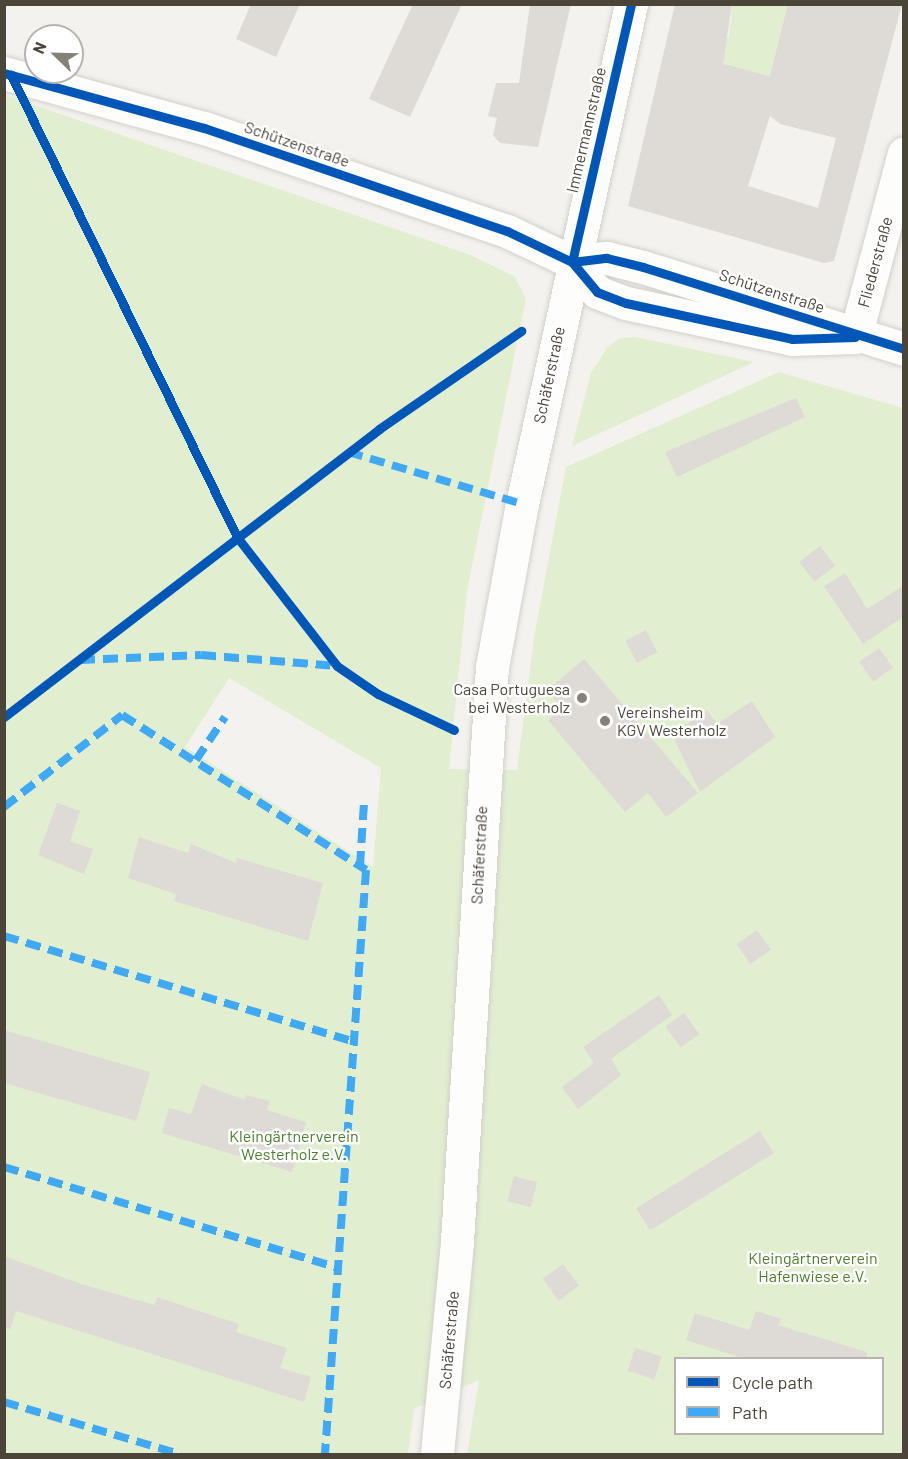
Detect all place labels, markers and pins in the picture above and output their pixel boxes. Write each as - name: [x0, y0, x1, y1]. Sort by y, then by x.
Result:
- place label: Casa Portuguesa bei Westerholz: [453, 679, 570, 717]
- marker: Casa Portuguesa bei Westerholz: [575, 691, 589, 705]
- place label: Vereinsheim KGV Westerholz: [617, 702, 726, 740]
- marker: Vereinsheim KGV Westerholz: [598, 714, 612, 728]

